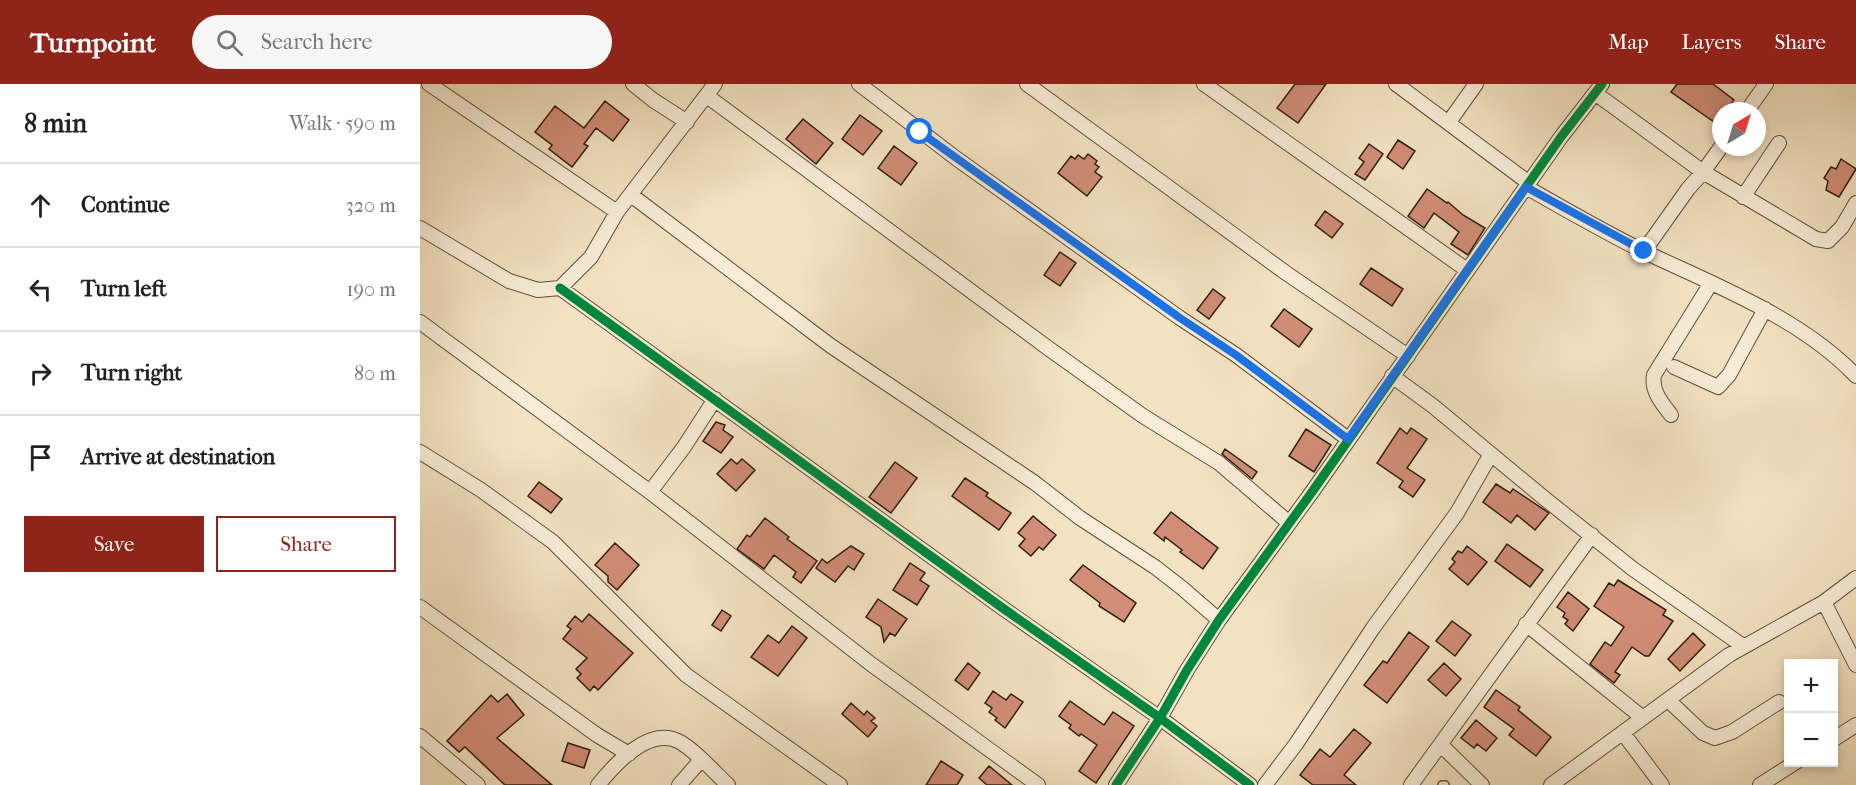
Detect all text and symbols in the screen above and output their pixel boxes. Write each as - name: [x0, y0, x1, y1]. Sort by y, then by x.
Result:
- search box: [192, 15, 612, 69]
- text: Turnpoint: [30, 26, 156, 59]
- icon: search: [213, 26, 246, 59]
- text: Search here: [261, 29, 372, 55]
- text: Map: [1608, 30, 1649, 54]
- text: Layers: [1682, 30, 1741, 54]
- text: Share: [1774, 30, 1826, 54]
- north arrow: [1712, 102, 1766, 156]
- text: 8 min: [24, 108, 87, 139]
- text: Walk · 590 m: [289, 112, 396, 135]
- route start: [906, 118, 932, 144]
- icon: ahead: [24, 189, 57, 222]
- text: Continue: [81, 192, 170, 218]
- text: 320 m: [346, 194, 396, 217]
- route end: [1630, 237, 1656, 263]
- icon: left: [24, 273, 57, 306]
- text: Turn left: [81, 276, 167, 302]
- text: 190 m: [346, 278, 396, 301]
- icon: right: [24, 357, 57, 390]
- text: Turn right: [81, 360, 182, 386]
- text: 80 m: [354, 362, 396, 385]
- icon: arrive: [24, 441, 57, 474]
- text: Arrive at destination: [81, 444, 275, 470]
- button: Save: [24, 516, 204, 572]
- button: Share: [216, 516, 396, 572]
- map controls: [1784, 659, 1838, 767]
- button: +: [1784, 659, 1838, 713]
- button: −: [1784, 713, 1838, 767]

